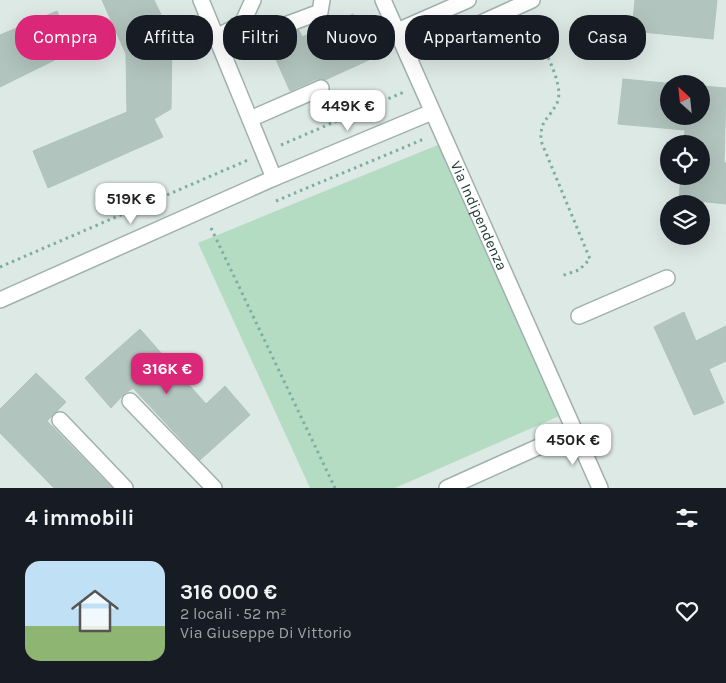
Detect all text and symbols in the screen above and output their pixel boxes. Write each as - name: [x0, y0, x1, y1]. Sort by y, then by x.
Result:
- chip: Compra: [15, 15, 116, 60]
- chip: Affitta: [126, 15, 213, 60]
- chip: Filtri: [223, 15, 297, 60]
- chip: Nuovo: [307, 15, 395, 60]
- chip: Appartamento: [405, 15, 559, 60]
- chip: Casa: [569, 15, 646, 60]
- north arrow: [660, 75, 710, 125]
- map controls: [660, 75, 710, 245]
- pin: 449K €: [307, 90, 389, 132]
- text: 449K €: [321, 96, 375, 115]
- button: locate: [660, 135, 710, 185]
- street label: Via Indipendenza: [447, 158, 511, 273]
- pin: 519K €: [90, 182, 172, 225]
- text: 519K €: [106, 189, 156, 208]
- button: layers: [660, 195, 710, 245]
- pin: 316K €: [126, 352, 208, 395]
- text: 316K €: [142, 359, 192, 378]
- pin: 450K €: [532, 424, 614, 466]
- text: 450K €: [546, 430, 600, 449]
- icon: filters: [673, 504, 701, 532]
- text: 4 immobili: [25, 506, 135, 530]
- text: 316 000 €: [180, 580, 277, 604]
- icon: home: [65, 581, 125, 641]
- icon: heart: [673, 597, 701, 625]
- text: 2 locali · 52 m²: [180, 604, 287, 623]
- text: Via Giuseppe Di Vittorio: [180, 623, 351, 642]

